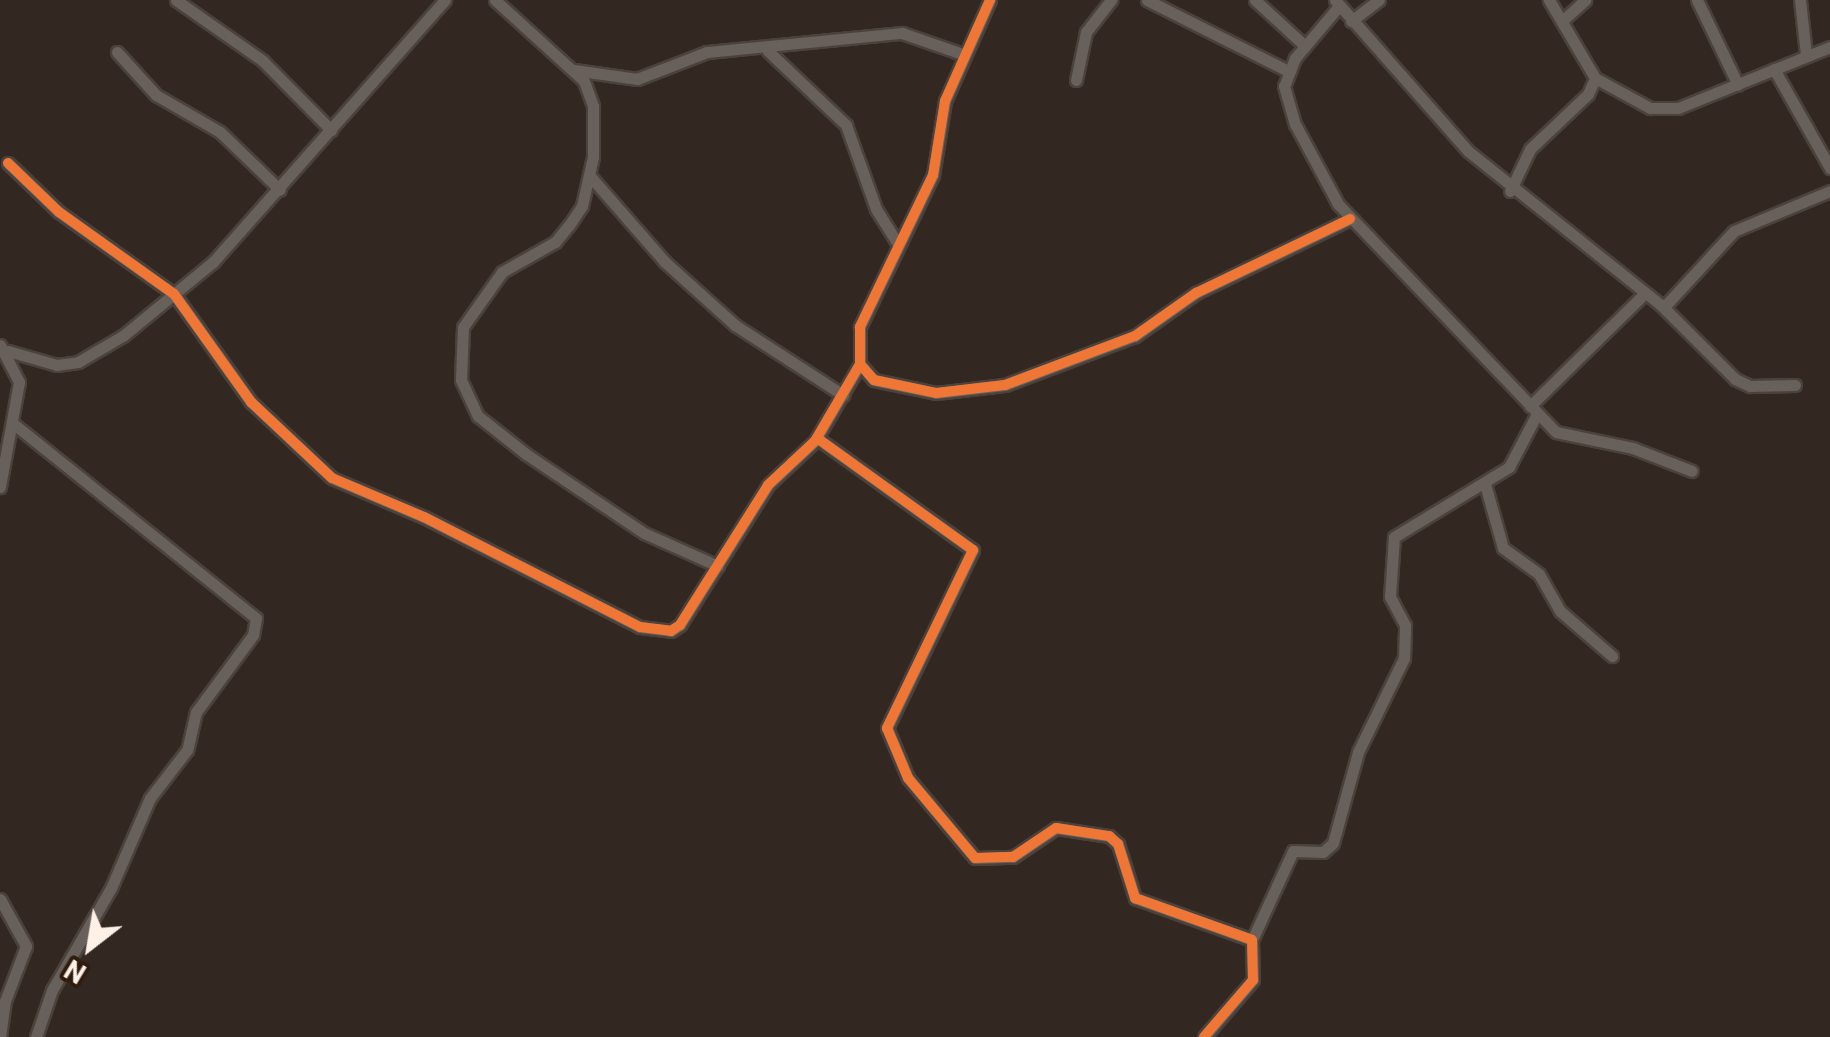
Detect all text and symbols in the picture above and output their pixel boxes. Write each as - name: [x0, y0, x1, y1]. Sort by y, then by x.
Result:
- north arrow: [40, 897, 140, 997]
- text: N: [58, 953, 91, 992]

